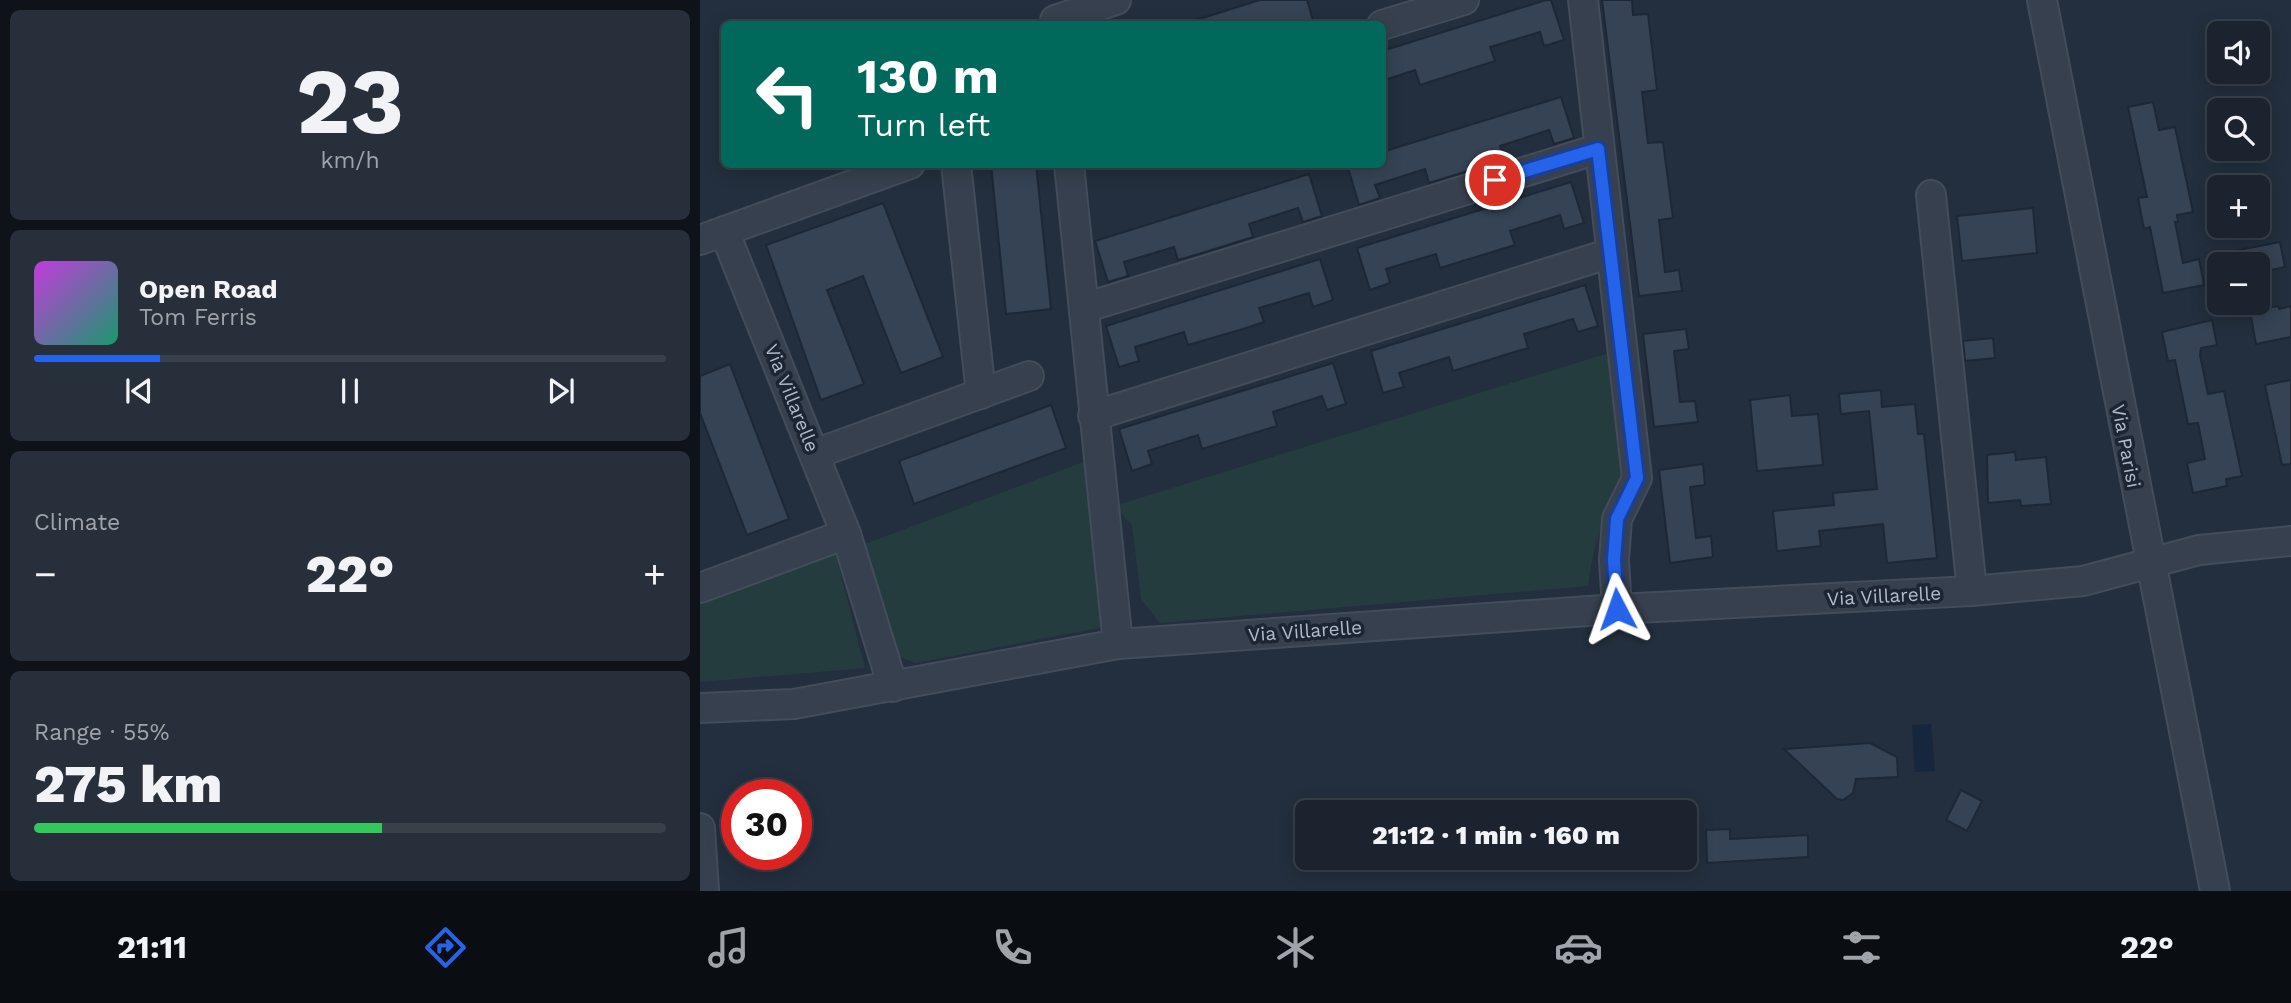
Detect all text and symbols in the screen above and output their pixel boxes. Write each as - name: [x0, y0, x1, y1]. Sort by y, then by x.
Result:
- map controls: [2207, 21, 2270, 315]
- button: sound: [2207, 21, 2270, 84]
- text: 130 m: [857, 47, 999, 105]
- text: 23: [296, 48, 404, 155]
- icon: left: [742, 49, 833, 140]
- button: search: [2207, 98, 2270, 161]
- text: Turn left: [857, 106, 990, 144]
- text: km/h: [320, 147, 380, 174]
- pin: [1465, 150, 1525, 210]
- icon: arrive: [1476, 161, 1514, 199]
- button: +: [2207, 175, 2270, 238]
- button: −: [2207, 252, 2270, 315]
- text: Open Road: [139, 274, 277, 304]
- text: Tom Ferris: [139, 304, 257, 331]
- street label: Via Villarelle: [760, 341, 824, 455]
- icon: previous: [120, 372, 158, 410]
- icon: pause: [331, 372, 369, 410]
- icon: next: [542, 372, 580, 410]
- street label: Via Parisi: [2107, 402, 2145, 490]
- text: Climate: [34, 509, 120, 536]
- text: 22°: [306, 544, 394, 605]
- text: −: [34, 552, 57, 596]
- text: +: [643, 552, 666, 596]
- position arrow: [1580, 572, 1654, 646]
- street label: Via Villarelle: [1826, 582, 1942, 610]
- street label: Via Villarelle: [1247, 616, 1363, 646]
- text: Range · 55%: [34, 719, 169, 746]
- text: 275 km: [34, 754, 222, 815]
- speed limit sign: 30: [721, 779, 812, 870]
- text: 21:12 · 1 min · 160 m: [1372, 820, 1620, 850]
- icon: directions: [421, 923, 470, 972]
- icon: music: [704, 923, 753, 972]
- icon: phone: [988, 923, 1037, 972]
- icon: climate: [1271, 923, 1320, 972]
- icon: car: [1554, 923, 1603, 972]
- icon: filters: [1837, 923, 1886, 972]
- text: 21:11: [117, 928, 187, 966]
- text: 22°: [2120, 928, 2174, 966]

